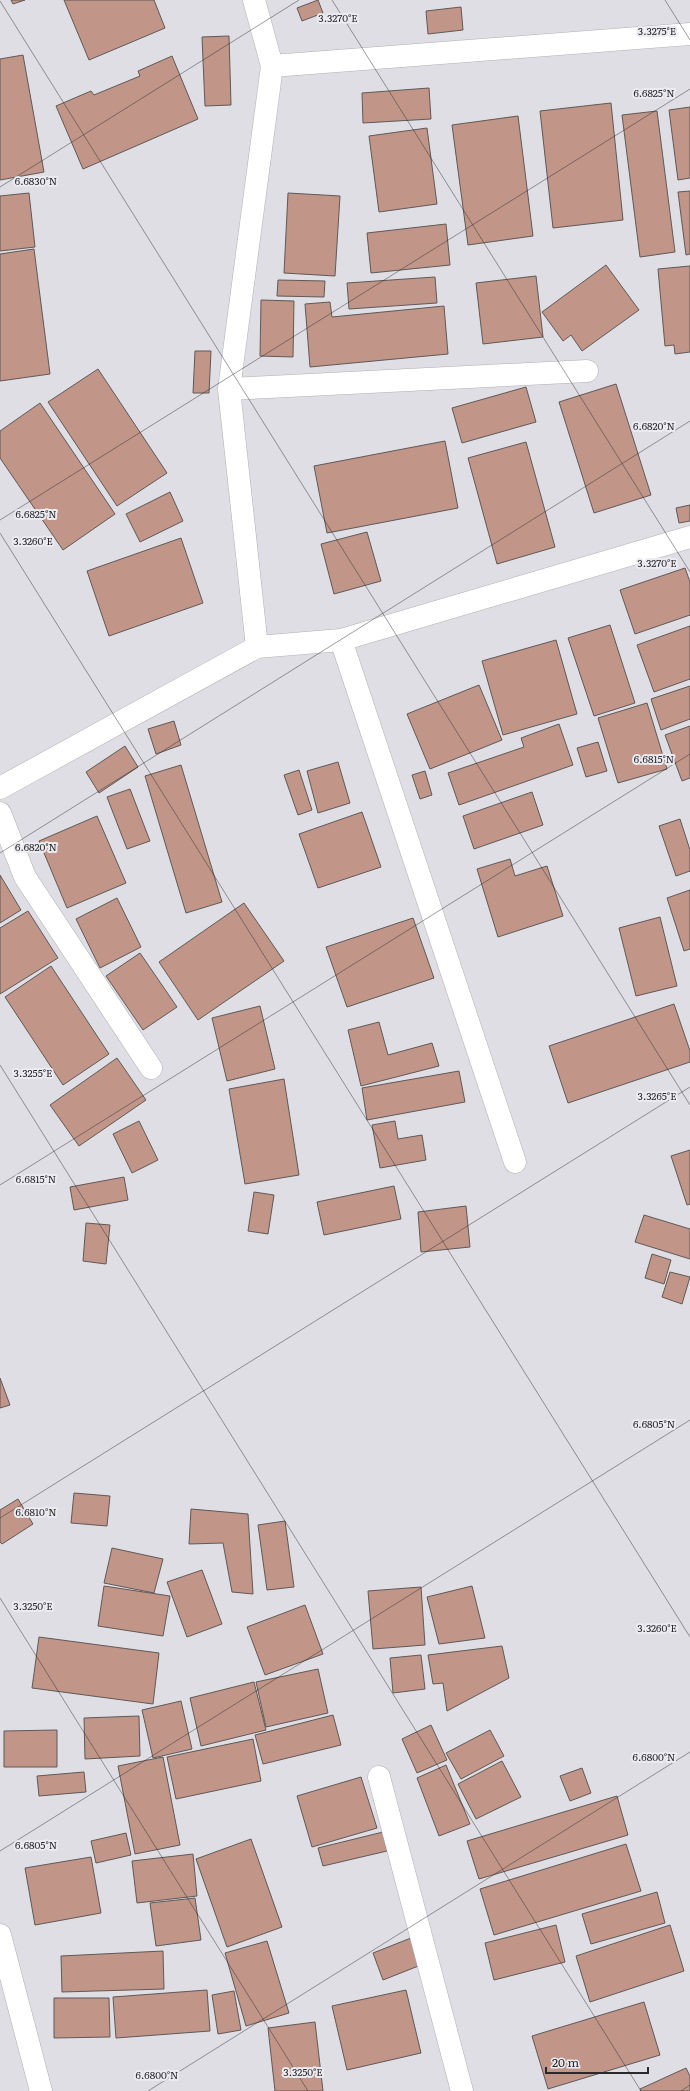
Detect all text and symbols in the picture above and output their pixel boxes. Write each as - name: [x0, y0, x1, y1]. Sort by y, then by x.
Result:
- text: 3.3270°E: [318, 10, 358, 25]
- text: 3.3275°E: [638, 23, 676, 38]
- text: 6.6825°N: [633, 85, 675, 100]
- text: 6.6830°N: [15, 173, 57, 188]
- text: 6.6820°N: [633, 418, 675, 433]
- text: 6.6825°N: [15, 506, 57, 521]
- text: 3.3260°E: [13, 533, 53, 548]
- text: 3.3270°E: [637, 555, 677, 570]
- text: 6.6815°N: [634, 751, 674, 766]
- text: 6.6820°N: [15, 839, 57, 854]
- text: 3.3255°E: [14, 1065, 52, 1080]
- text: 3.3265°E: [637, 1088, 677, 1103]
- text: 6.6815°N: [16, 1171, 56, 1186]
- text: 6.6805°N: [633, 1416, 675, 1431]
- text: 6.6810°N: [15, 1504, 57, 1519]
- text: 3.3250°E: [13, 1598, 53, 1613]
- text: 3.3260°E: [637, 1620, 677, 1635]
- text: 6.6800°N: [633, 1749, 675, 1764]
- text: 6.6805°N: [15, 1837, 57, 1852]
- scale bar: [546, 2049, 648, 2075]
- text: 20 m: [552, 2053, 579, 2071]
- text: 3.3250°E: [283, 2064, 323, 2079]
- text: 6.6800°N: [136, 2067, 178, 2082]

